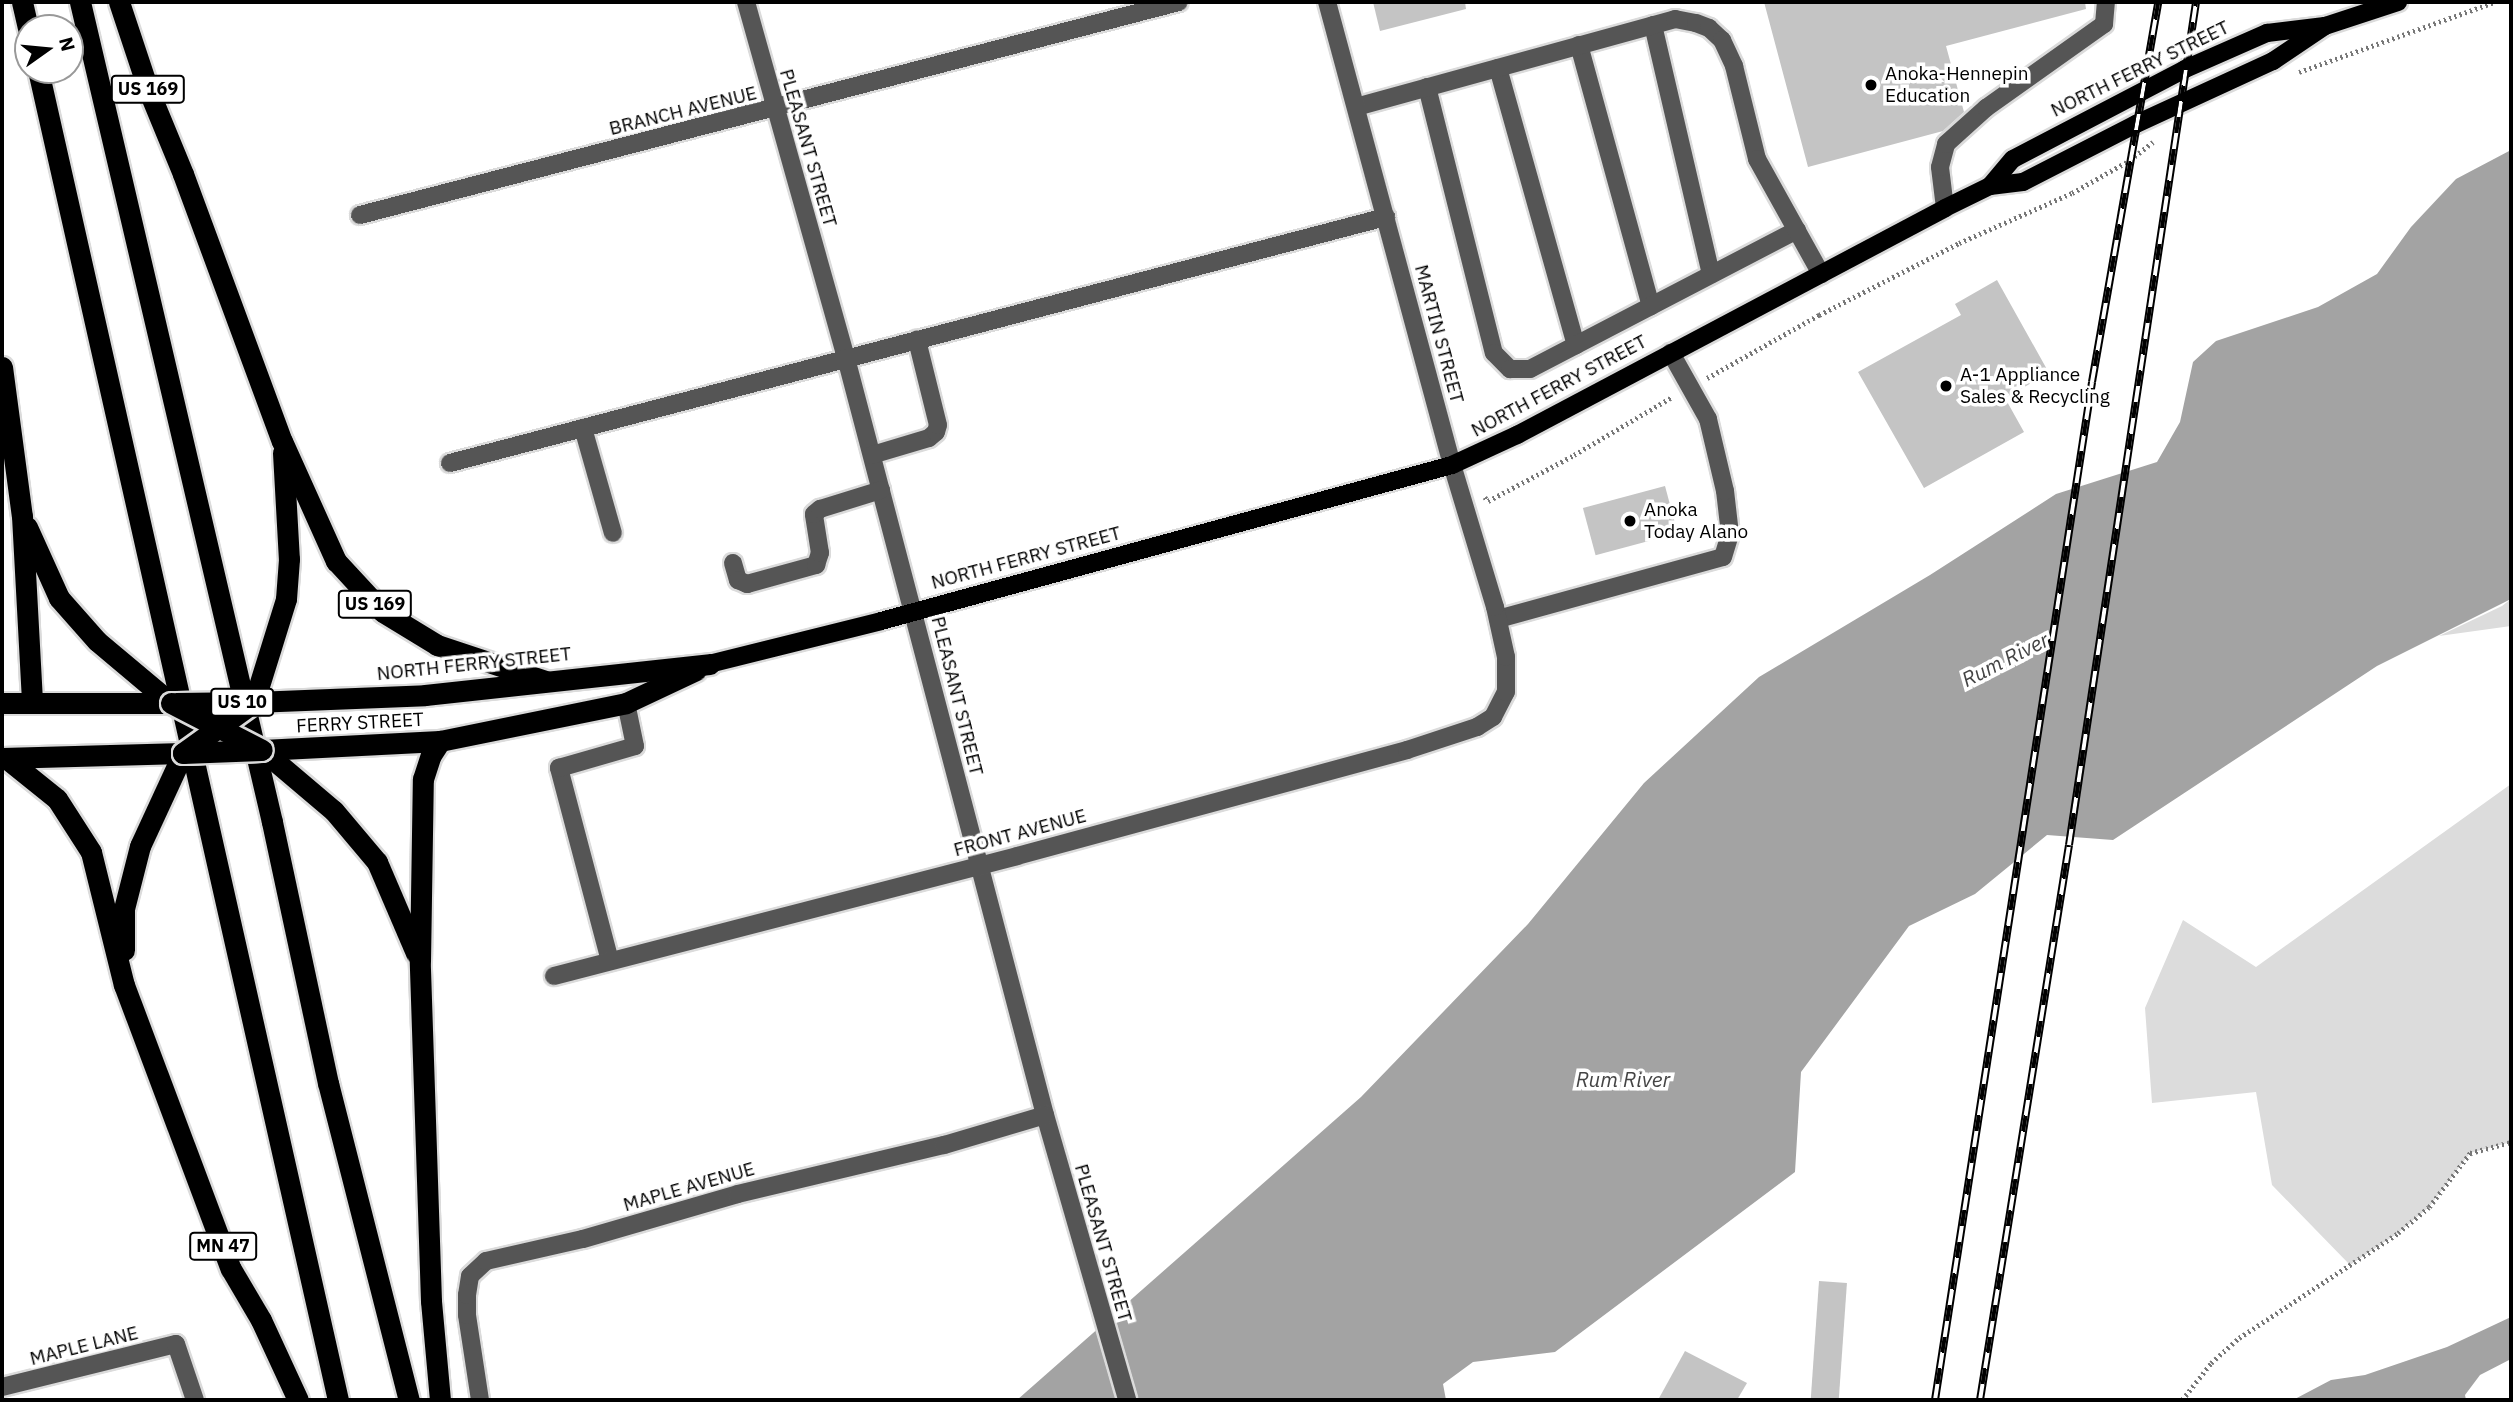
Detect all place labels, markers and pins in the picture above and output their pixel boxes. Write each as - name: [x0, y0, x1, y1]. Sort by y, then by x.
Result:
- place label: Anoka-Hennepin Education: [1885, 63, 2029, 107]
- marker: Anoka-Hennepin Education: [1863, 77, 1879, 93]
- place label: A-1 Appliance Sales & Recycling: [1960, 364, 2110, 408]
- marker: A-1 Appliance Sales & Recycling: [1938, 378, 1954, 394]
- place label: Anoka Today Alano: [1644, 499, 1748, 543]
- marker: Anoka Today Alano: [1622, 513, 1638, 529]

